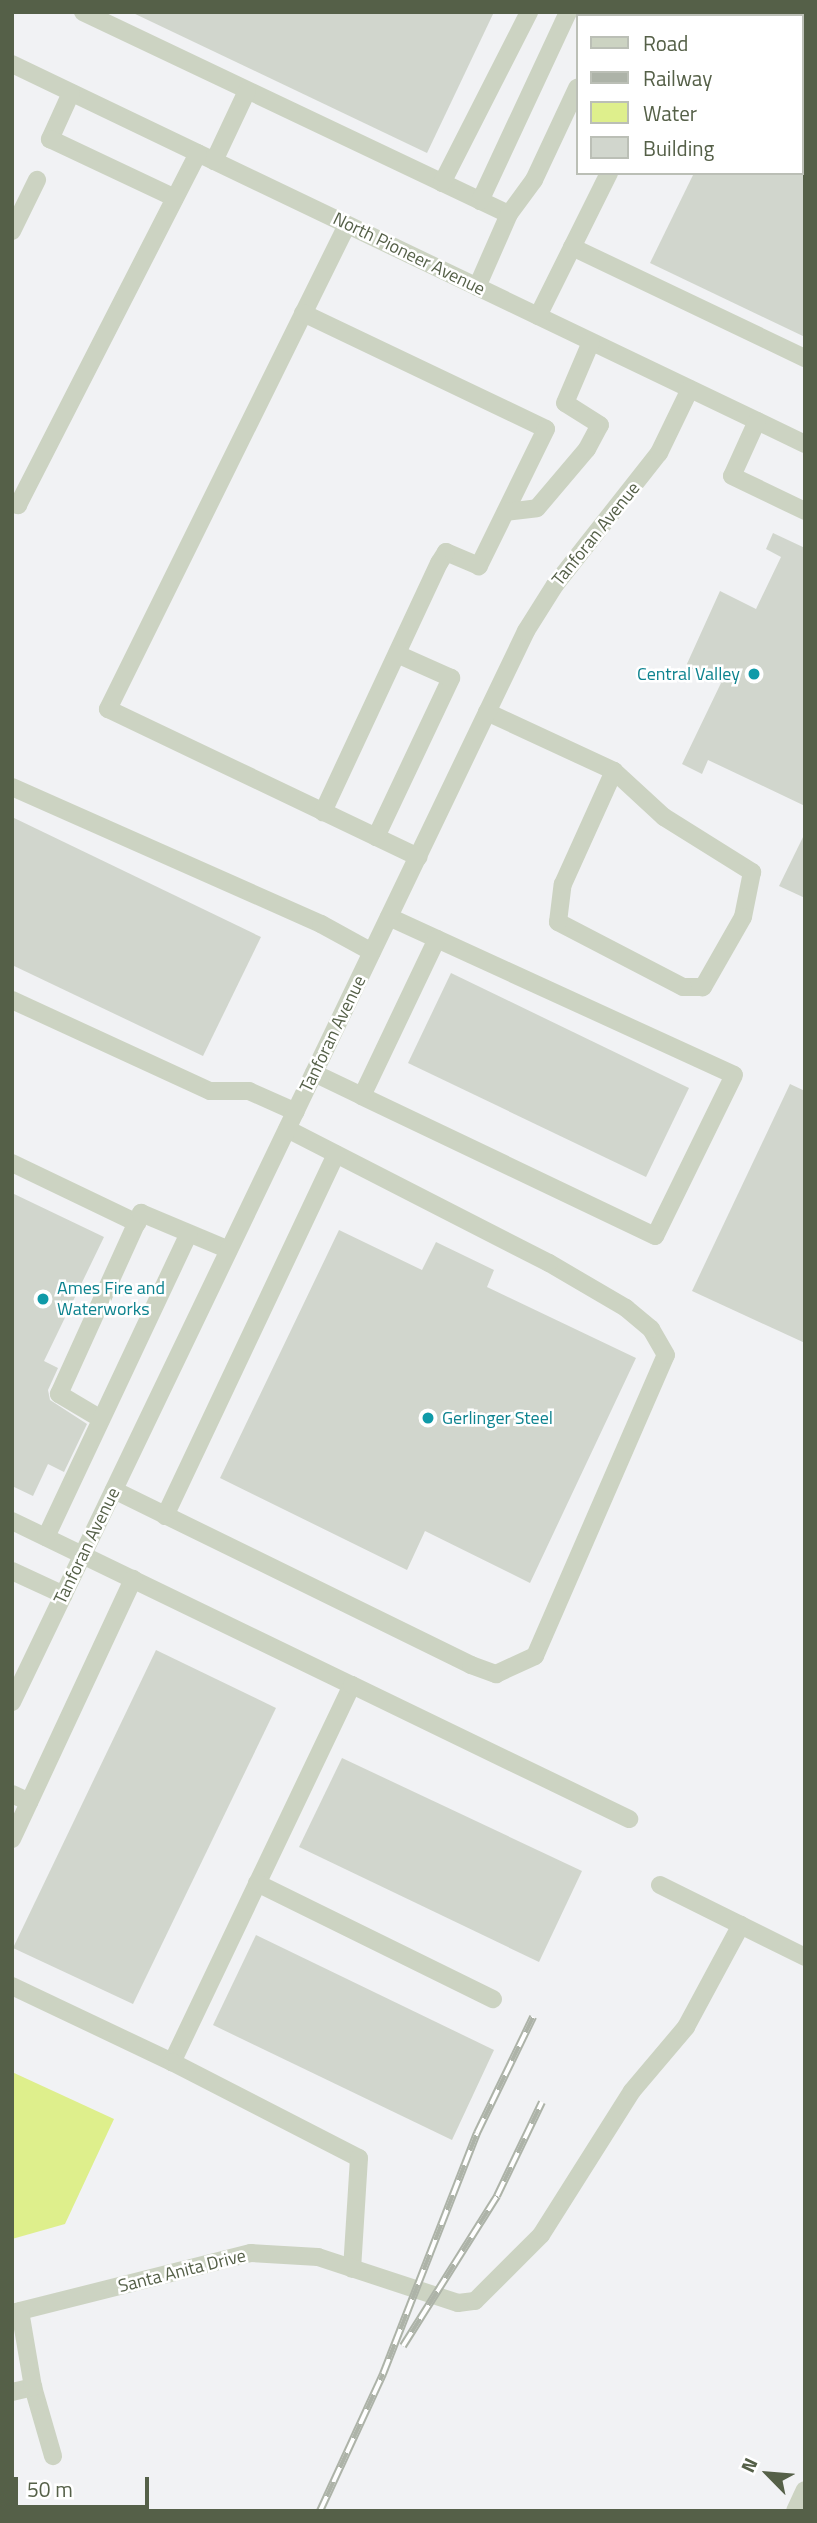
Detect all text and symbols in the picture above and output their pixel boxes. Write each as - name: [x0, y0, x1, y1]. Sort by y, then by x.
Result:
- legend: [576, 14, 803, 175]
- text: Road: [643, 27, 688, 59]
- text: Railway: [643, 62, 712, 94]
- text: Water: [643, 97, 697, 129]
- text: Building: [643, 132, 714, 164]
- street label: North Pioneer Avenue: [330, 208, 488, 300]
- street label: Tanforan Avenue: [548, 478, 644, 590]
- place label: Central Valley: [637, 663, 740, 685]
- marker: Central Valley: [746, 666, 762, 682]
- street label: Tanforan Avenue: [295, 972, 371, 1096]
- place label: Ames Fire and Waterworks: [57, 1278, 165, 1320]
- marker: Ames Fire and Waterworks: [35, 1291, 51, 1307]
- place label: Gerlinger Steel: [442, 1407, 553, 1429]
- marker: Gerlinger Steel: [420, 1410, 436, 1426]
- street label: Tanforan Avenue: [49, 1484, 125, 1608]
- street label: Santa Anita Drive: [116, 2245, 248, 2297]
- north arrow: [733, 2439, 803, 2509]
- text: N: [733, 2453, 764, 2477]
- scale bar: [18, 2464, 152, 2508]
- text: 50 m: [27, 2473, 73, 2505]

